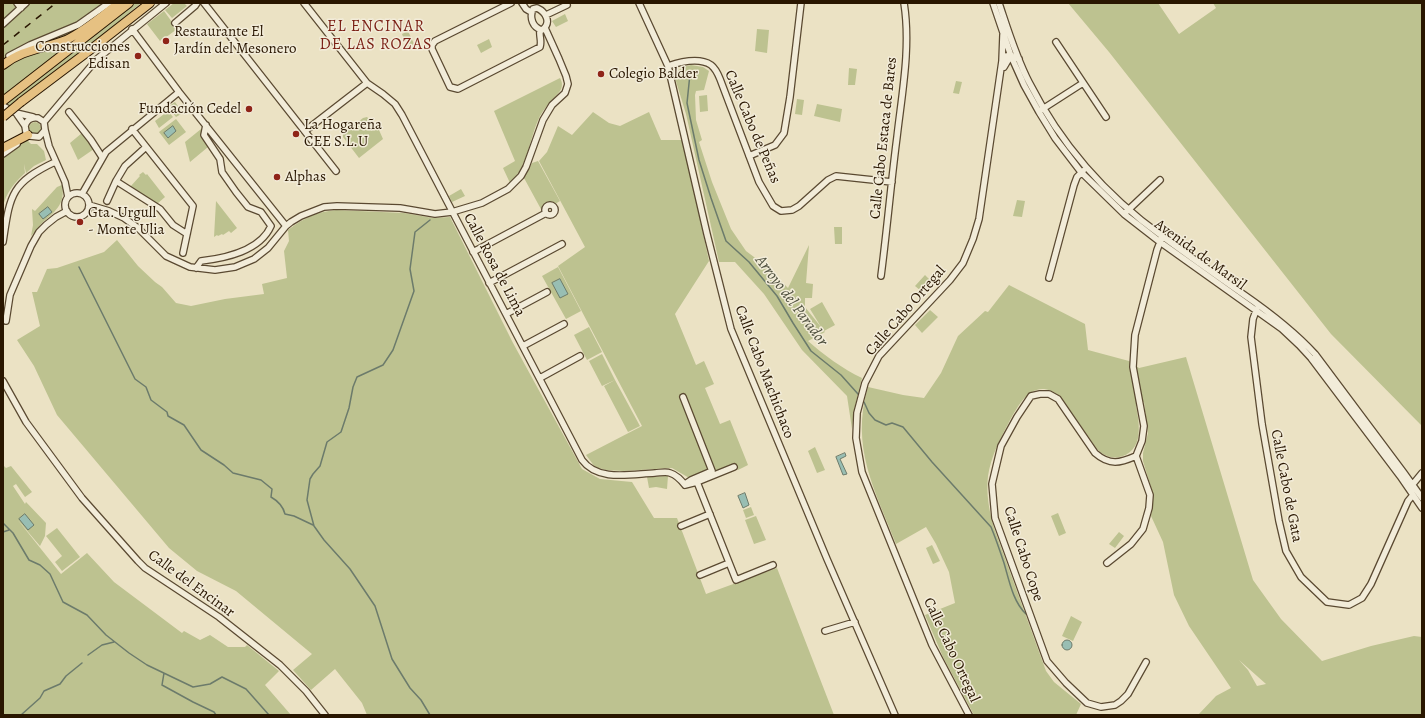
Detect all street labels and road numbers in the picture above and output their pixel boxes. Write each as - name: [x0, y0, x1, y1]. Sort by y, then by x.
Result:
- street label: Calle Cabo Estaca de Bares: [867, 56, 901, 220]
- street label: Calle Cabo de Peñas: [720, 68, 784, 186]
- street label: Calle Rosa de Lima: [459, 210, 529, 320]
- street label: Avenida de Marsil: [1151, 216, 1249, 294]
- street label: Calle Cabo Ortegal: [862, 262, 950, 360]
- street label: Calle Cabo Machichaco: [730, 303, 798, 441]
- street label: Calle Cabo de Gata: [1266, 428, 1306, 544]
- street label: Calle Cabo Cope: [999, 504, 1047, 604]
- street label: Calle del Encinar: [144, 546, 238, 622]
- street label: Calle Cabo Ortegal: [919, 595, 983, 705]

